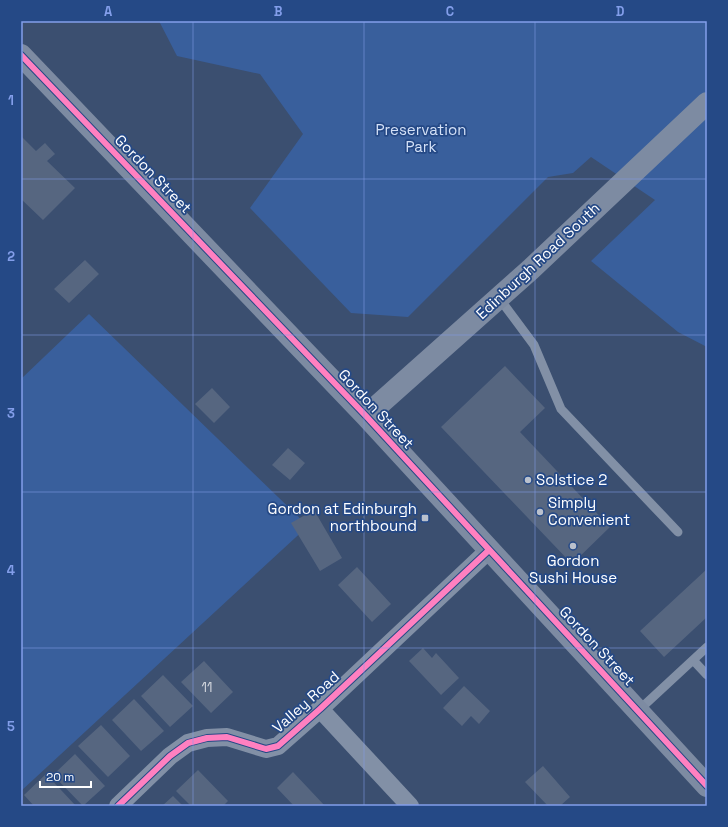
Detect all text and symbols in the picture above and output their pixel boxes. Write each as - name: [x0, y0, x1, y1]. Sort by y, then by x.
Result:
- text: A: [104, 3, 113, 20]
- text: B: [274, 3, 283, 20]
- text: C: [446, 3, 454, 20]
- text: D: [616, 3, 625, 20]
- text: 1: [8, 92, 14, 109]
- park label: Preservation Park: [376, 120, 466, 156]
- street label: Gordon Street: [111, 130, 196, 217]
- street label: Edinburgh Road South: [472, 198, 603, 323]
- text: 2: [7, 248, 15, 265]
- street label: Gordon Street: [335, 365, 418, 453]
- text: 3: [7, 405, 15, 422]
- place label: Solstice 2: [536, 470, 607, 489]
- marker: Solstice 2: [523, 475, 533, 485]
- place label: Simply Convenient: [548, 493, 630, 529]
- place label: Gordon at Edinburgh northbound: [268, 499, 417, 535]
- marker: Simply Convenient: [535, 507, 545, 517]
- marker: Gordon at Edinburgh northbound: [420, 513, 430, 523]
- marker: Gordon Sushi House: [568, 541, 578, 551]
- place label: Gordon Sushi House: [529, 551, 617, 587]
- text: 4: [7, 562, 15, 579]
- street label: Gordon Street: [556, 602, 639, 690]
- street label: Valley Road: [268, 667, 343, 737]
- house number: 11: [202, 679, 212, 696]
- text: 5: [7, 718, 15, 735]
- scale bar: [40, 763, 91, 789]
- text: 20 m: [46, 769, 74, 785]

